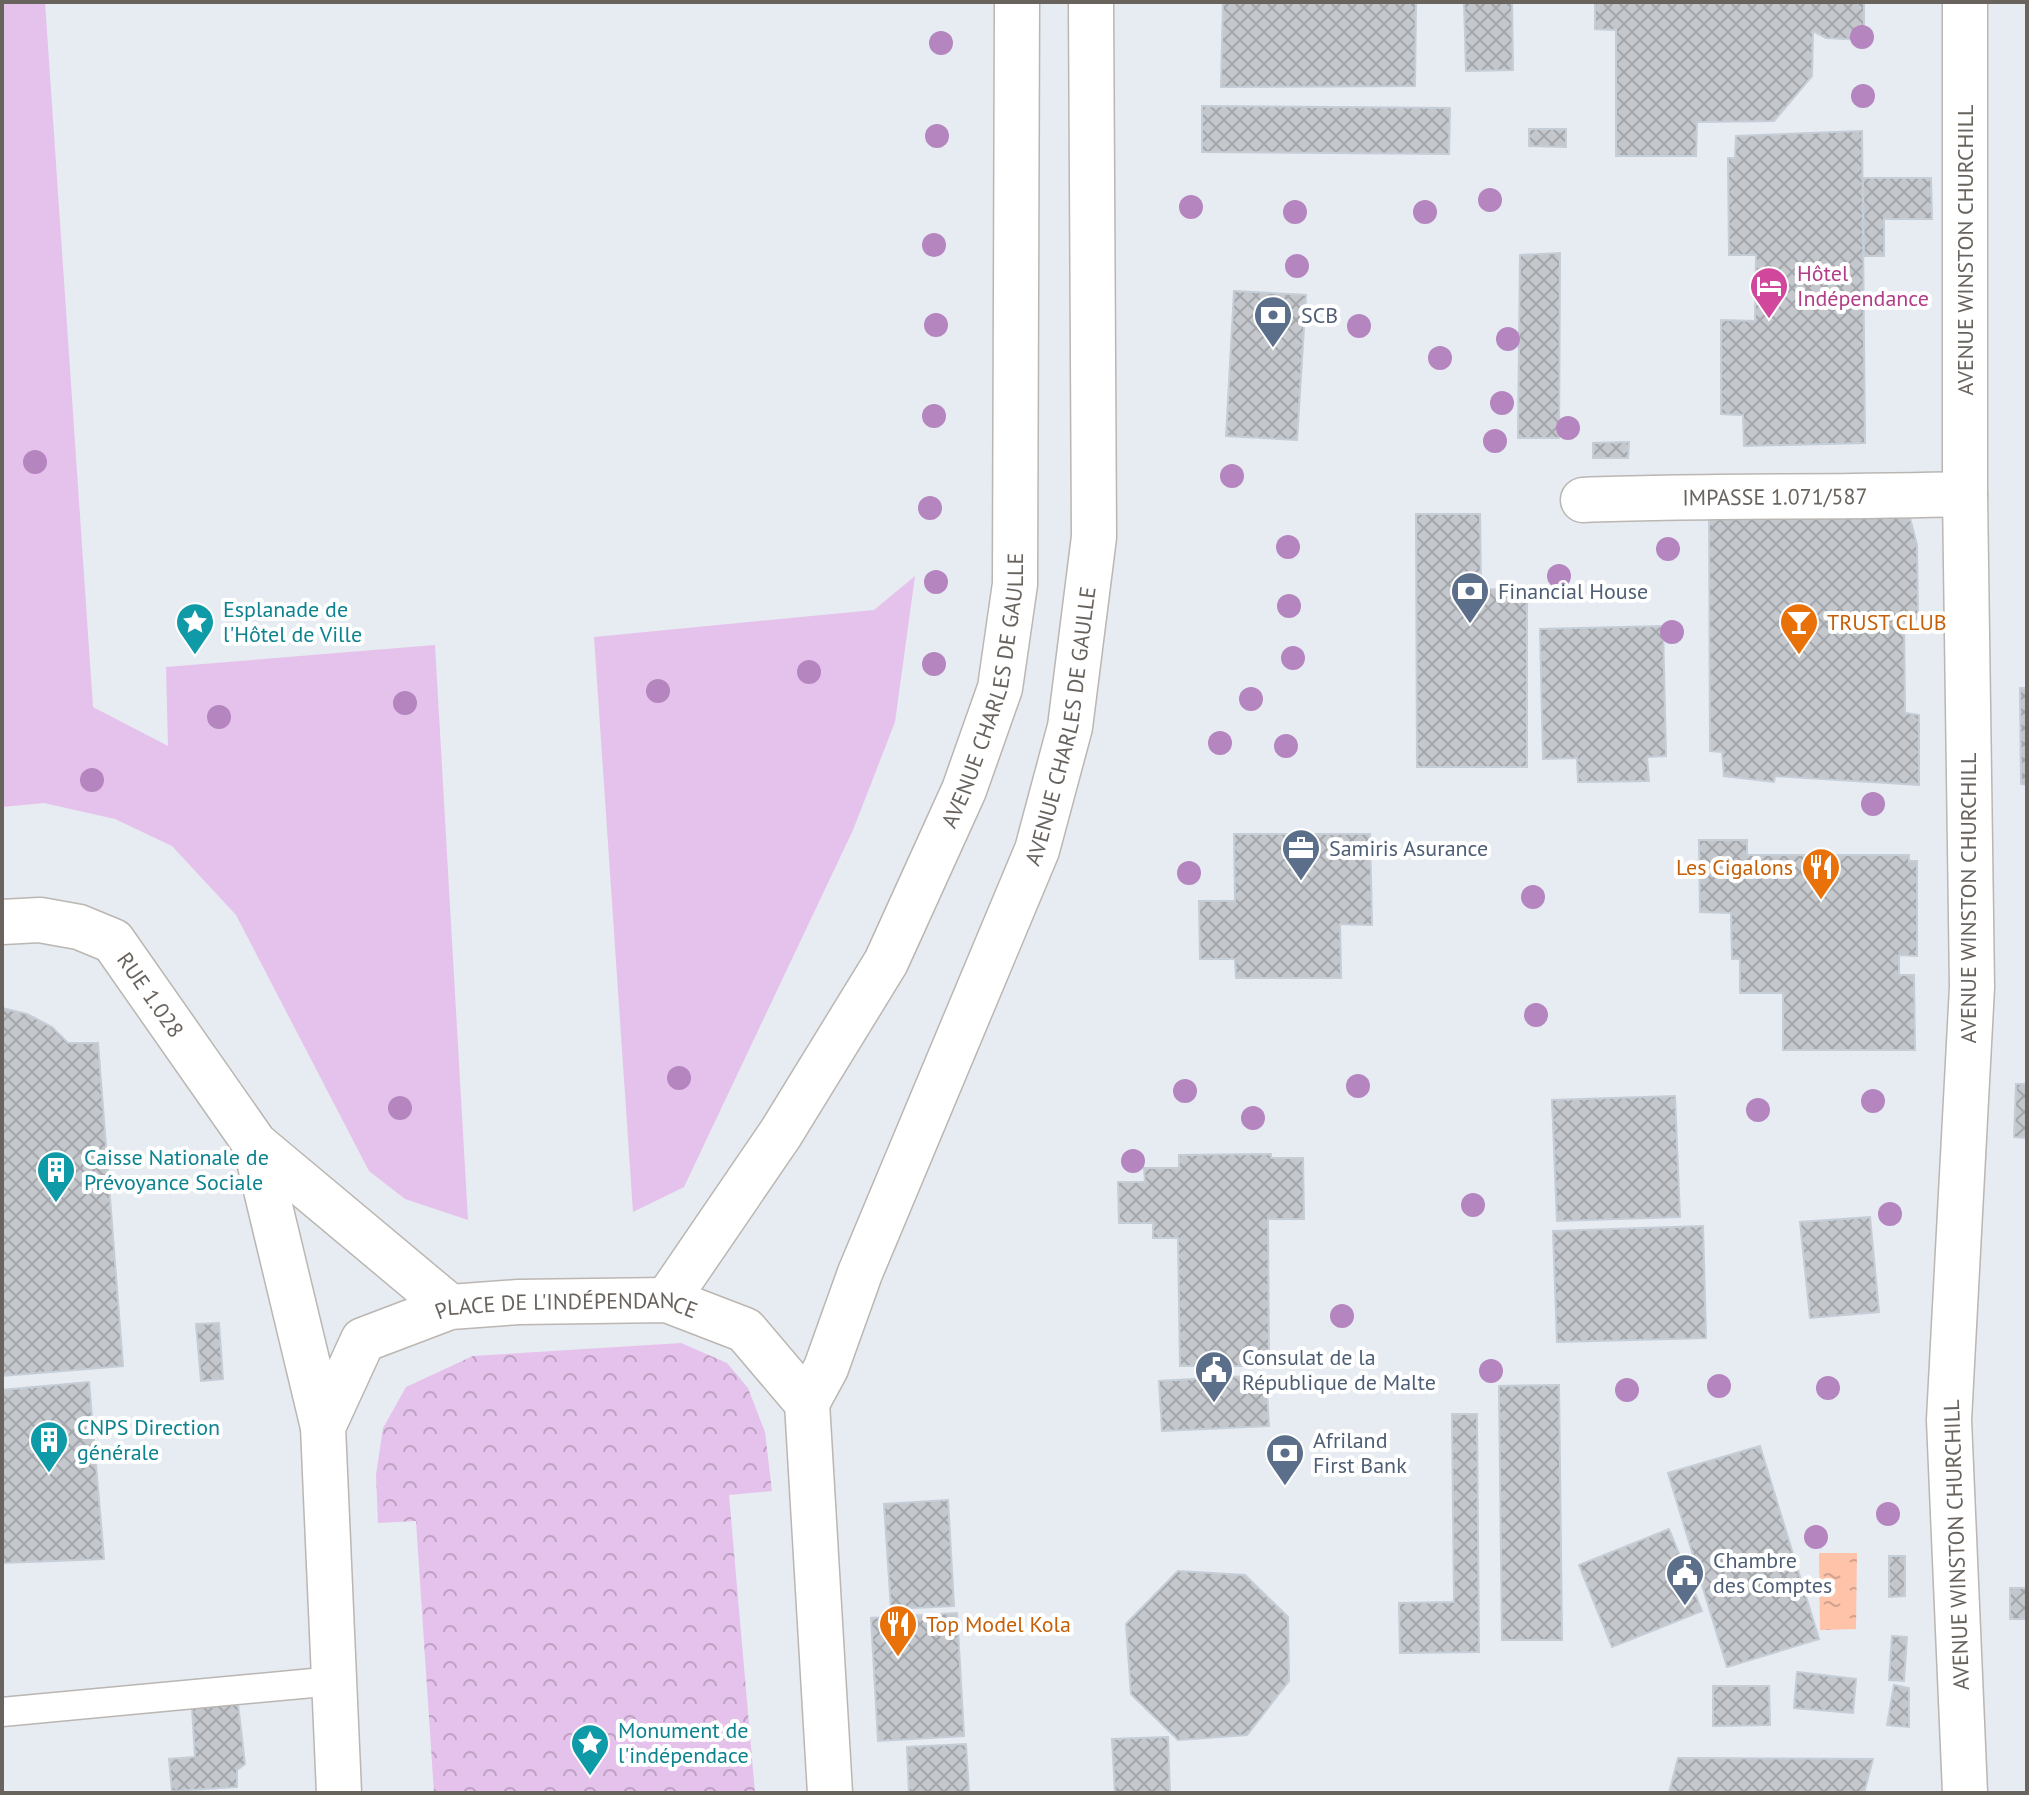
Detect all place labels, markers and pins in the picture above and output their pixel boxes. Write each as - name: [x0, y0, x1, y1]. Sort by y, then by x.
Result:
- place label: Hôtel Indépendance: [1797, 259, 1929, 312]
- hotel icon: Hôtel Indépendance: [1748, 265, 1790, 320]
- bank icon: SCB: [1252, 294, 1294, 349]
- place label: SCB: [1301, 301, 1338, 329]
- bank icon: Financial House: [1449, 570, 1491, 625]
- place label: Financial House: [1498, 577, 1648, 605]
- place label: Esplanade de l'Hôtel de Ville: [223, 595, 362, 648]
- place icon: Esplanade de l'Hôtel de Ville: [174, 601, 216, 656]
- bar icon: TRUST CLUB: [1778, 601, 1820, 656]
- place label: TRUST CLUB: [1827, 608, 1947, 636]
- office icon: Samiris Asurance: [1280, 827, 1322, 882]
- place label: Samiris Asurance: [1329, 834, 1488, 862]
- restaurant icon: Les Cigalons: [1800, 846, 1842, 901]
- place label: Les Cigalons: [1676, 853, 1793, 881]
- place label: Caisse Nationale de Prévoyance Sociale: [84, 1143, 269, 1196]
- building icon: Caisse Nationale de Prévoyance Sociale: [35, 1149, 77, 1204]
- place label: Consulat de la République de Malte: [1242, 1343, 1436, 1396]
- public building icon: Consulat de la République de Malte: [1193, 1349, 1235, 1404]
- place label: CNPS Direction générale: [77, 1413, 220, 1466]
- building icon: CNPS Direction générale: [28, 1419, 70, 1474]
- place label: Afriland First Bank: [1313, 1426, 1407, 1479]
- bank icon: Afriland First Bank: [1264, 1432, 1306, 1487]
- place label: Chambre des Comptes: [1713, 1546, 1832, 1599]
- public building icon: Chambre des Comptes: [1664, 1552, 1706, 1607]
- restaurant icon: Top Model Kola: [877, 1603, 919, 1658]
- place label: Top Model Kola: [926, 1610, 1071, 1638]
- place label: Monument de l'indépendace: [618, 1716, 749, 1769]
- place icon: Monument de l'indépendace: [569, 1722, 611, 1777]

